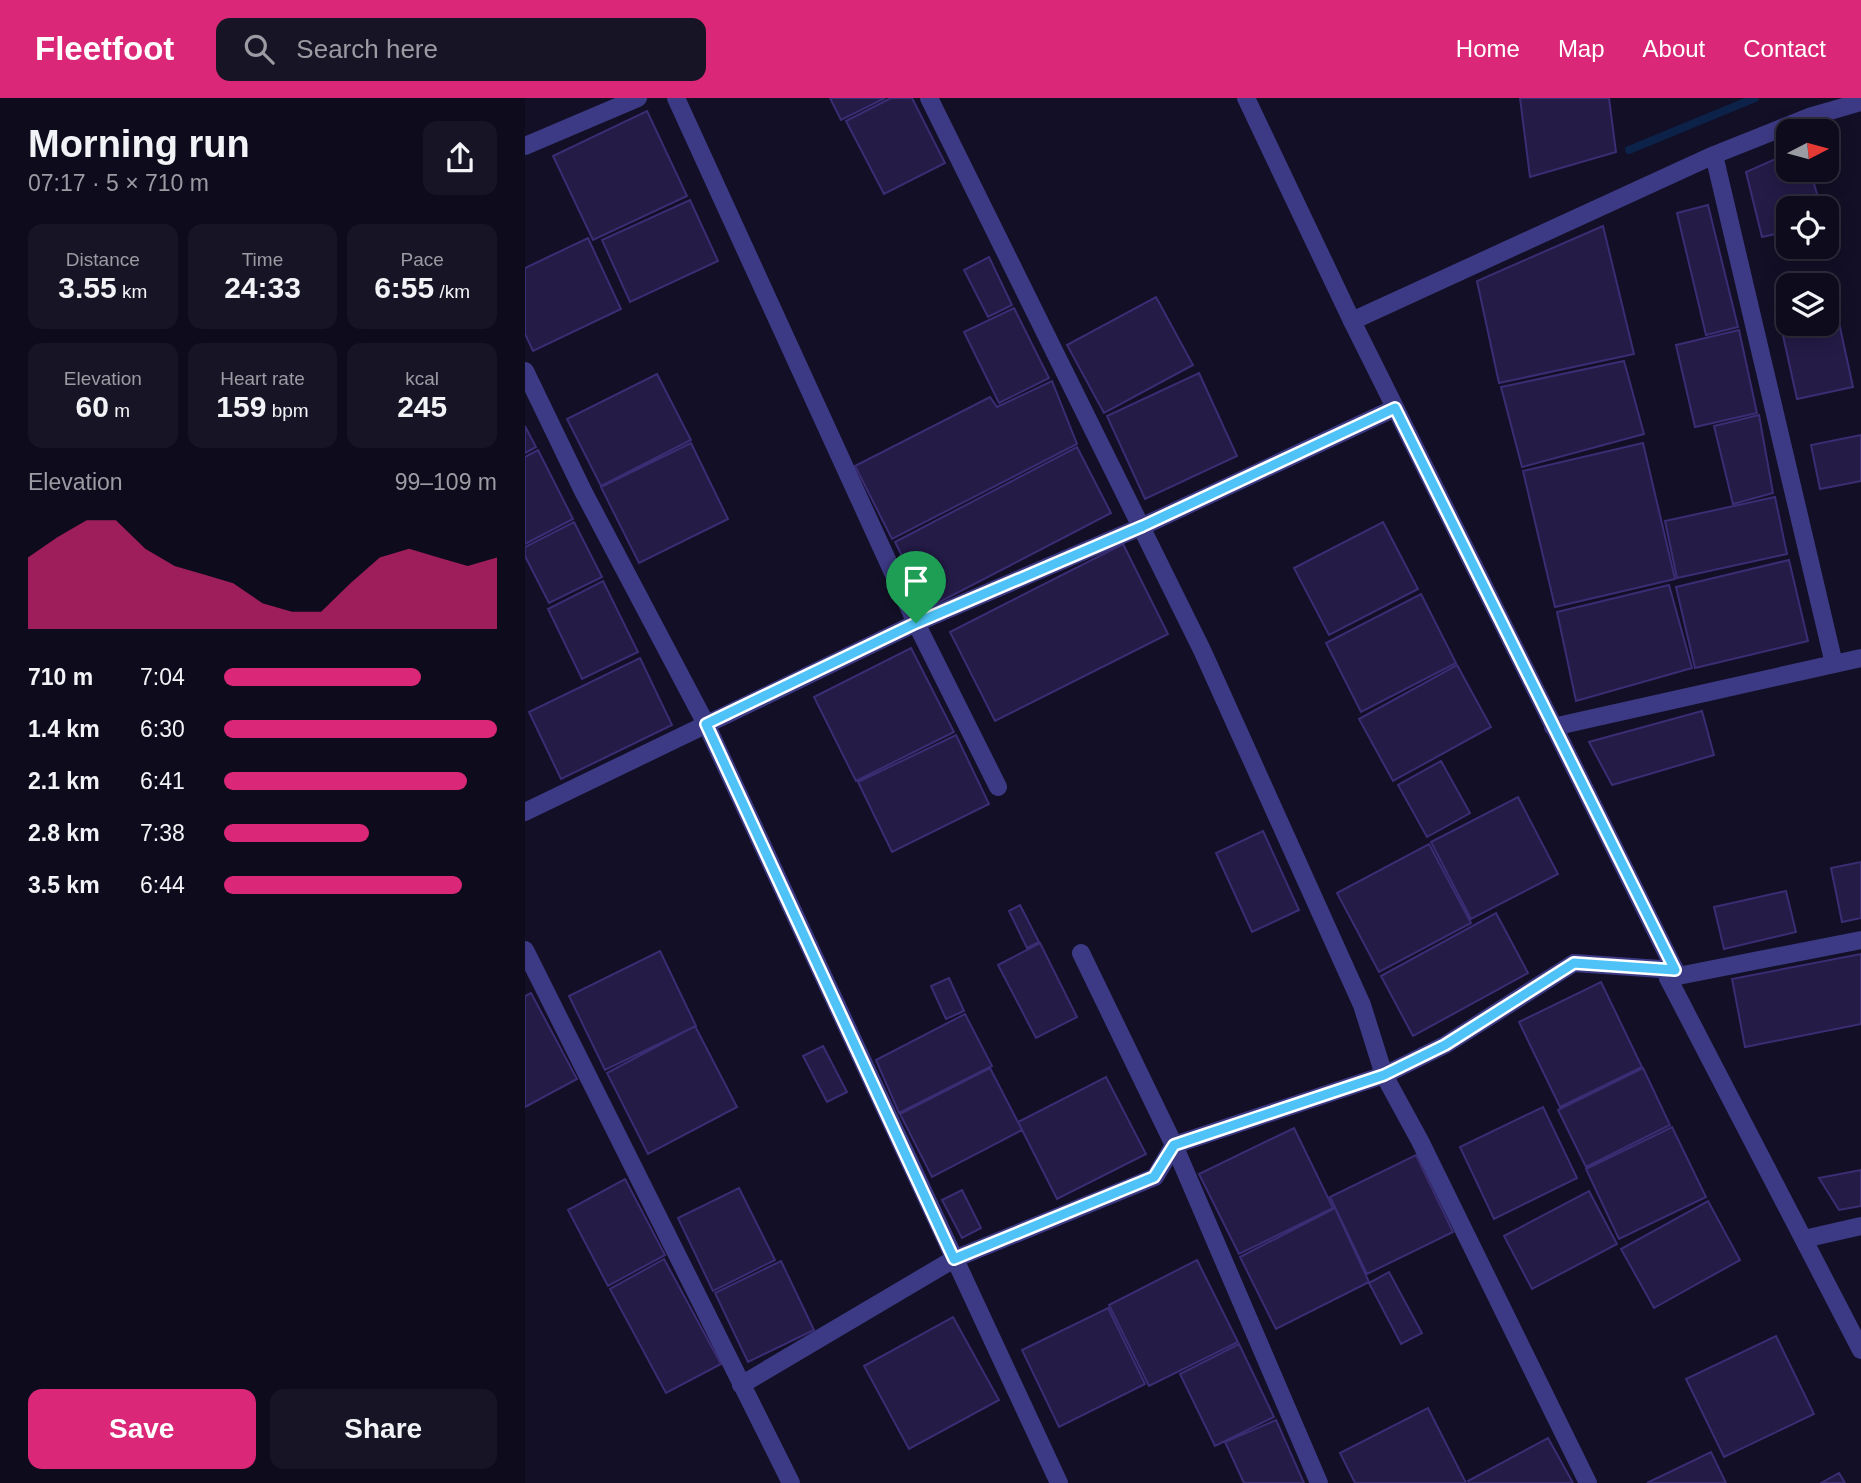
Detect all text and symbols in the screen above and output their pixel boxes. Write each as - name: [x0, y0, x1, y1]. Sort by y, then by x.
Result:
- search box: [216, 18, 706, 81]
- text: Fleetfoot: [35, 30, 174, 67]
- icon: search: [240, 30, 278, 68]
- text: Search here: [296, 34, 438, 64]
- text: Home: [1456, 35, 1520, 62]
- text: Map: [1558, 35, 1605, 62]
- text: About: [1643, 35, 1705, 62]
- text: Contact: [1743, 35, 1826, 62]
- north arrow: [1776, 119, 1839, 182]
- map controls: [1776, 119, 1839, 336]
- button: share: [423, 121, 497, 195]
- text: Morning run: [28, 123, 250, 165]
- text: 07:17 · 5 × 710 m: [28, 170, 209, 196]
- button: locate: [1776, 196, 1839, 259]
- text: Distance: [66, 249, 140, 270]
- text: Time: [242, 249, 283, 270]
- text: Pace: [401, 249, 444, 270]
- text: 3.55: [58, 271, 117, 304]
- text: 24:33: [224, 271, 301, 304]
- text: 6:55: [374, 271, 434, 304]
- button: layers: [1776, 273, 1839, 336]
- text: km: [117, 281, 147, 302]
- text: /km: [434, 281, 470, 302]
- text: Elevation: [64, 368, 142, 389]
- text: Heart rate: [220, 368, 305, 389]
- text: kcal: [405, 368, 439, 389]
- text: 60: [76, 390, 109, 423]
- text: 159: [216, 390, 266, 423]
- text: 245: [397, 390, 447, 423]
- text: m: [109, 400, 130, 421]
- text: bpm: [266, 400, 309, 421]
- text: Elevation: [28, 469, 123, 495]
- text: 99–109 m: [395, 469, 497, 495]
- pin: [886, 551, 946, 623]
- icon: arrive: [897, 562, 935, 600]
- text: 710 m: [28, 664, 93, 690]
- text: 7:04: [140, 664, 185, 690]
- text: 1.4 km: [28, 716, 100, 742]
- text: 6:30: [140, 716, 185, 742]
- text: 2.1 km: [28, 768, 100, 794]
- text: 6:41: [140, 768, 185, 794]
- text: 2.8 km: [28, 820, 100, 846]
- text: 7:38: [140, 820, 185, 846]
- text: 3.5 km: [28, 872, 100, 898]
- text: 6:44: [140, 872, 185, 898]
- button: Save: [28, 1389, 256, 1469]
- button: Share: [270, 1389, 497, 1469]

